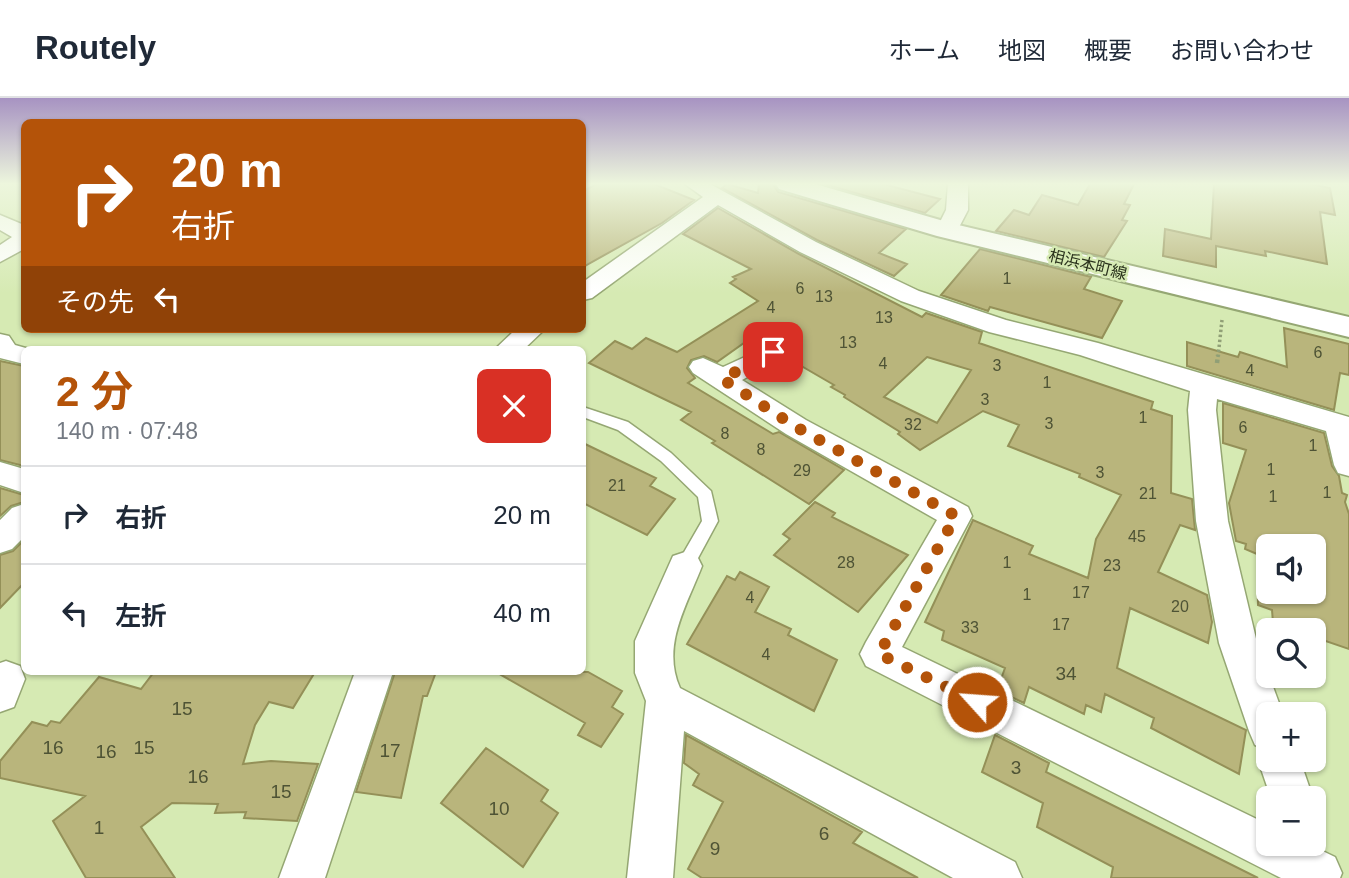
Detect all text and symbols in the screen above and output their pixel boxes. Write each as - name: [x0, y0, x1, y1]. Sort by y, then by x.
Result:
- text: Routely: [35, 29, 156, 66]
- text: ホーム: [889, 37, 960, 64]
- text: 地図: [998, 37, 1046, 64]
- text: 概要: [1084, 37, 1132, 64]
- text: お問い合わせ: [1170, 37, 1314, 64]
- text: 20 m: [171, 143, 283, 197]
- icon: right: [56, 147, 147, 238]
- text: 右折: [171, 208, 235, 244]
- street label: 相浜本町線: [1047, 247, 1129, 282]
- house number: 1: [1003, 270, 1012, 287]
- icon: left: [148, 280, 186, 318]
- house number: 6: [796, 280, 805, 297]
- text: その先: [56, 287, 134, 317]
- house number: 13: [815, 288, 833, 305]
- house number: 4: [767, 299, 776, 316]
- house number: 13: [875, 309, 893, 326]
- pin: [743, 322, 803, 382]
- icon: arrive: [754, 333, 792, 371]
- house number: 13: [839, 334, 857, 351]
- house number: 6: [1314, 344, 1323, 361]
- house number: 4: [879, 355, 888, 372]
- house number: 3: [993, 357, 1002, 374]
- house number: 4: [1246, 362, 1255, 379]
- text: 2 分: [56, 368, 133, 415]
- button: close: [477, 369, 551, 443]
- house number: 1: [1043, 374, 1052, 391]
- house number: 3: [981, 391, 990, 408]
- house number: 1: [1139, 409, 1148, 426]
- house number: 3: [1045, 415, 1054, 432]
- house number: 32: [904, 416, 922, 433]
- text: 140 m · 07:48: [56, 418, 198, 444]
- house number: 6: [1239, 419, 1248, 436]
- house number: 8: [721, 425, 730, 442]
- house number: 1: [1309, 437, 1318, 454]
- house number: 8: [757, 441, 766, 458]
- house number: 1: [1267, 461, 1276, 478]
- house number: 29: [793, 462, 811, 479]
- house number: 3: [1096, 464, 1105, 481]
- house number: 21: [608, 477, 626, 494]
- house number: 1: [1323, 484, 1332, 501]
- house number: 21: [1139, 485, 1157, 502]
- house number: 1: [1269, 488, 1278, 505]
- icon: right: [56, 496, 94, 534]
- text: 20 m: [493, 500, 551, 530]
- text: 右折: [115, 503, 167, 533]
- house number: 45: [1128, 528, 1146, 545]
- map controls: [1256, 534, 1326, 856]
- button: sound: [1256, 534, 1326, 604]
- house number: 28: [837, 554, 855, 571]
- house number: 1: [1003, 554, 1012, 571]
- house number: 23: [1103, 557, 1121, 574]
- house number: 17: [1072, 584, 1090, 601]
- house number: 1: [1023, 586, 1032, 603]
- house number: 4: [746, 589, 755, 606]
- icon: left: [56, 594, 94, 632]
- text: 40 m: [493, 598, 551, 628]
- house number: 20: [1171, 598, 1189, 615]
- text: 左折: [115, 601, 167, 631]
- house number: 17: [1052, 616, 1070, 633]
- button: search: [1256, 618, 1326, 688]
- house number: 33: [961, 619, 979, 636]
- house number: 4: [762, 646, 771, 663]
- house number: 34: [1055, 663, 1077, 684]
- position arrow: [940, 665, 1014, 739]
- house number: 15: [171, 698, 193, 719]
- button: +: [1256, 702, 1326, 772]
- house number: 16: [42, 737, 64, 758]
- house number: 15: [133, 737, 155, 758]
- house number: 17: [379, 740, 401, 761]
- house number: 16: [95, 741, 117, 762]
- house number: 3: [1011, 757, 1021, 778]
- house number: 16: [187, 766, 209, 787]
- house number: 15: [270, 781, 292, 802]
- button: −: [1256, 786, 1326, 856]
- house number: 10: [488, 798, 510, 819]
- house number: 1: [94, 817, 104, 838]
- house number: 6: [819, 823, 829, 844]
- house number: 9: [710, 838, 720, 859]

